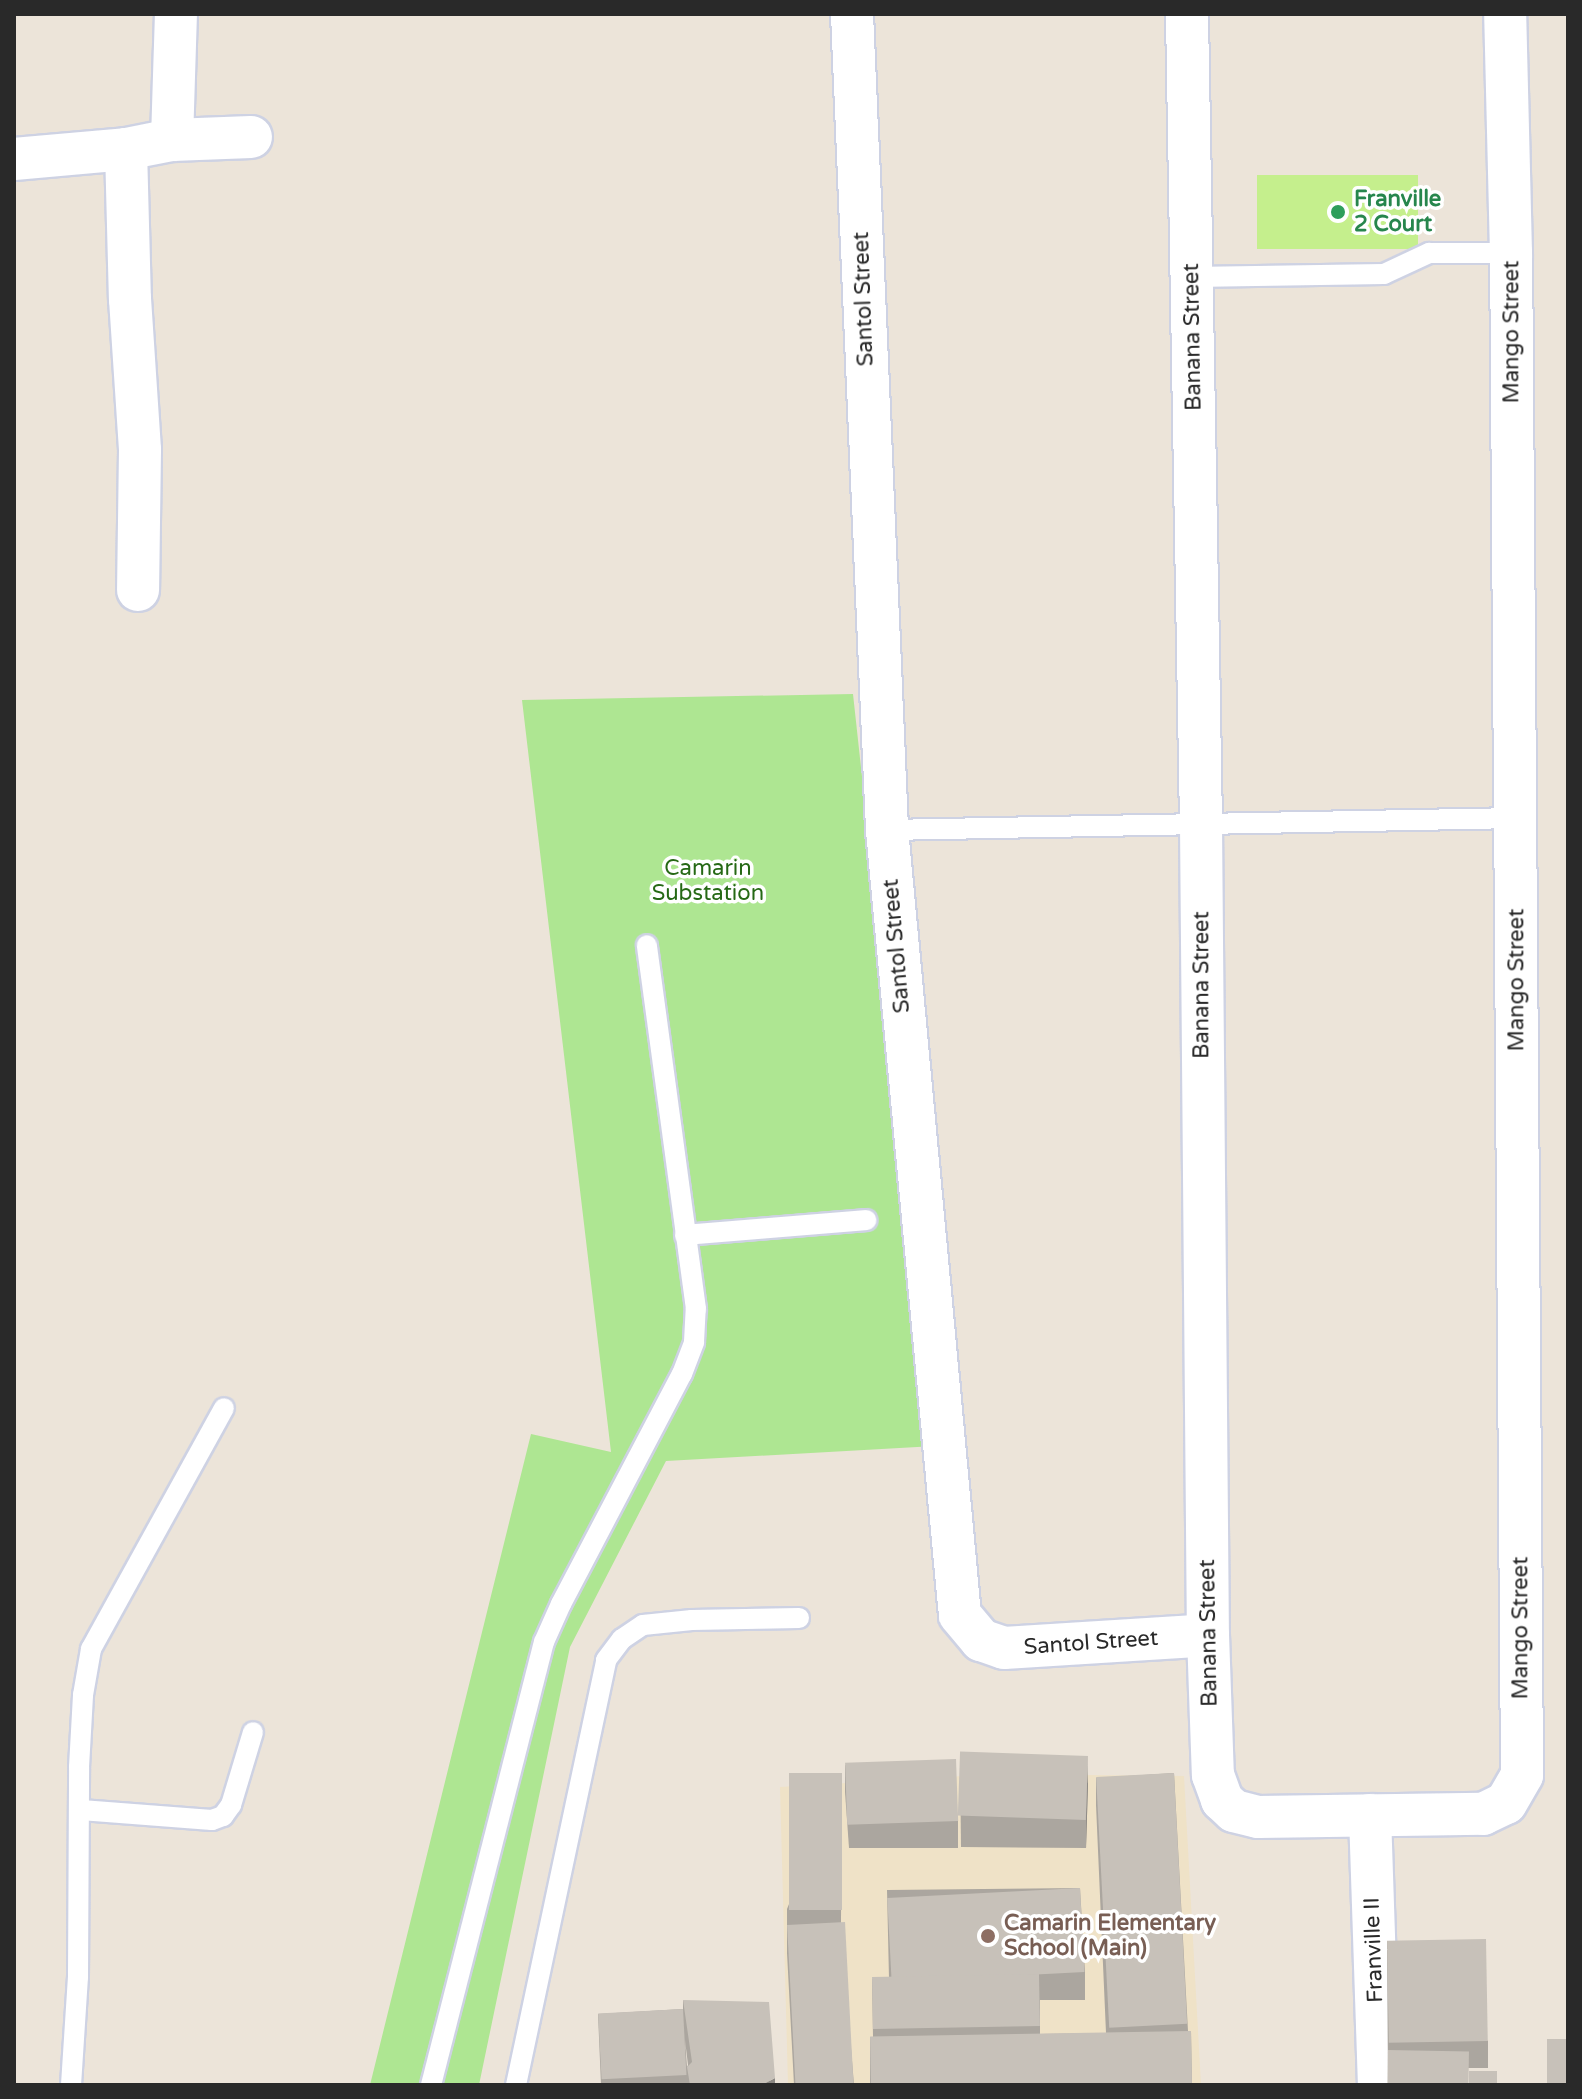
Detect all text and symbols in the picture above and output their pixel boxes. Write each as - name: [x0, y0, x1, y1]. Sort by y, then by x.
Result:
- place label: Franville 2 Court: [1354, 186, 1441, 238]
- marker: Franville 2 Court: [1329, 203, 1347, 221]
- street label: Santol Street: [848, 231, 880, 367]
- street label: Mango Street: [1499, 261, 1525, 403]
- street label: Banana Street: [1179, 263, 1207, 411]
- park label: Camarin Substation: [652, 855, 764, 906]
- street label: Santol Street: [878, 878, 916, 1014]
- street label: Mango Street: [1504, 909, 1530, 1051]
- street label: Banana Street: [1189, 911, 1215, 1059]
- street label: Mango Street: [1508, 1557, 1534, 1699]
- street label: Banana Street: [1195, 1559, 1223, 1707]
- street label: Santol Street: [1023, 1625, 1159, 1661]
- street label: Franville II: [1359, 1897, 1389, 2003]
- place label: Camarin Elementary School (Main): [1004, 1910, 1216, 1962]
- marker: Camarin Elementary School (Main): [979, 1927, 997, 1945]

